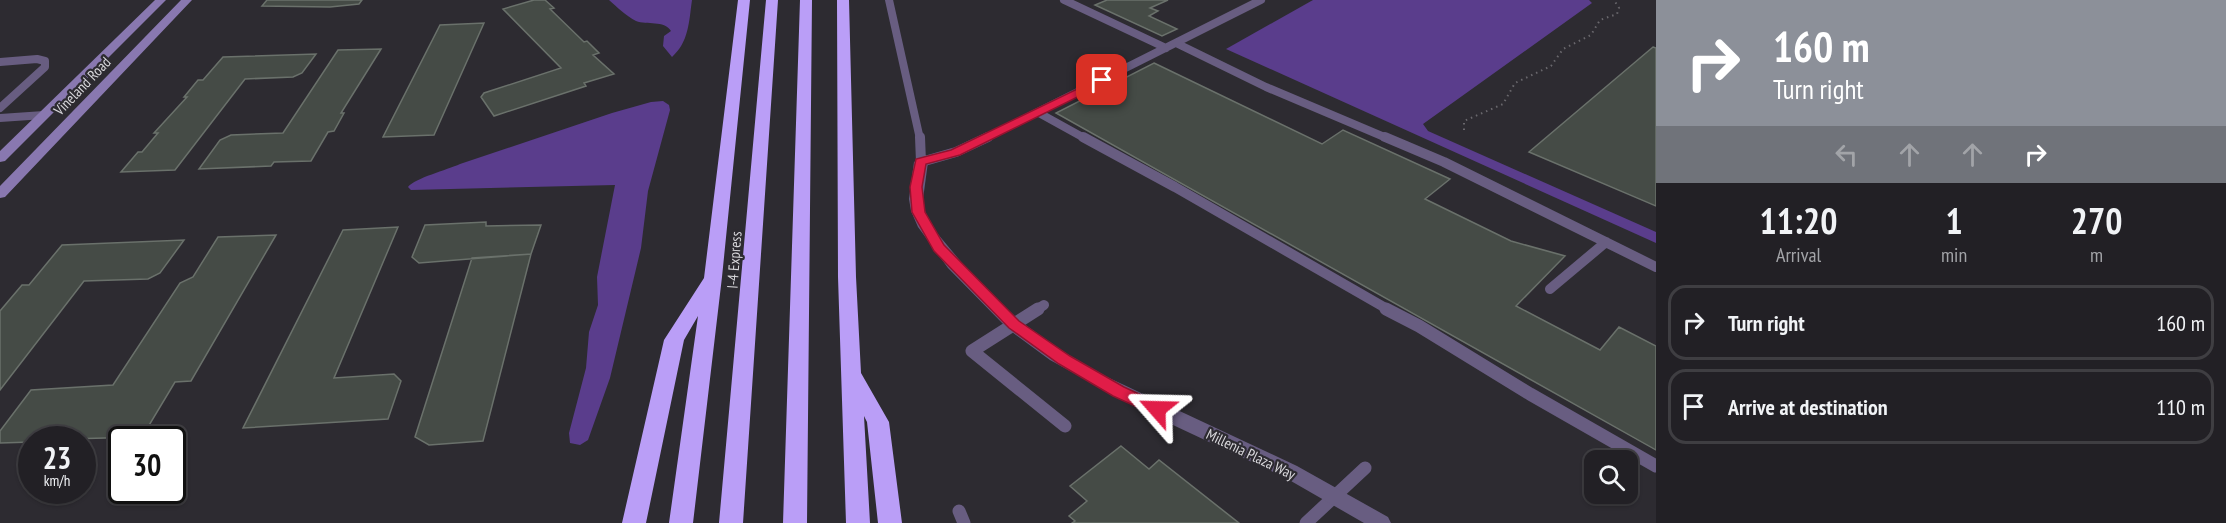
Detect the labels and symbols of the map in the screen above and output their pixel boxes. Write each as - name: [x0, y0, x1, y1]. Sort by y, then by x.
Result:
- street label: Vineland Road: [49, 53, 115, 120]
- pin: [1076, 54, 1127, 105]
- street label: I-4 Express: [723, 231, 745, 289]
- position arrow: [1125, 377, 1189, 441]
- street label: Millenia Plaza Way: [1203, 424, 1299, 484]
- speed limit sign: 30: [108, 426, 186, 504]

